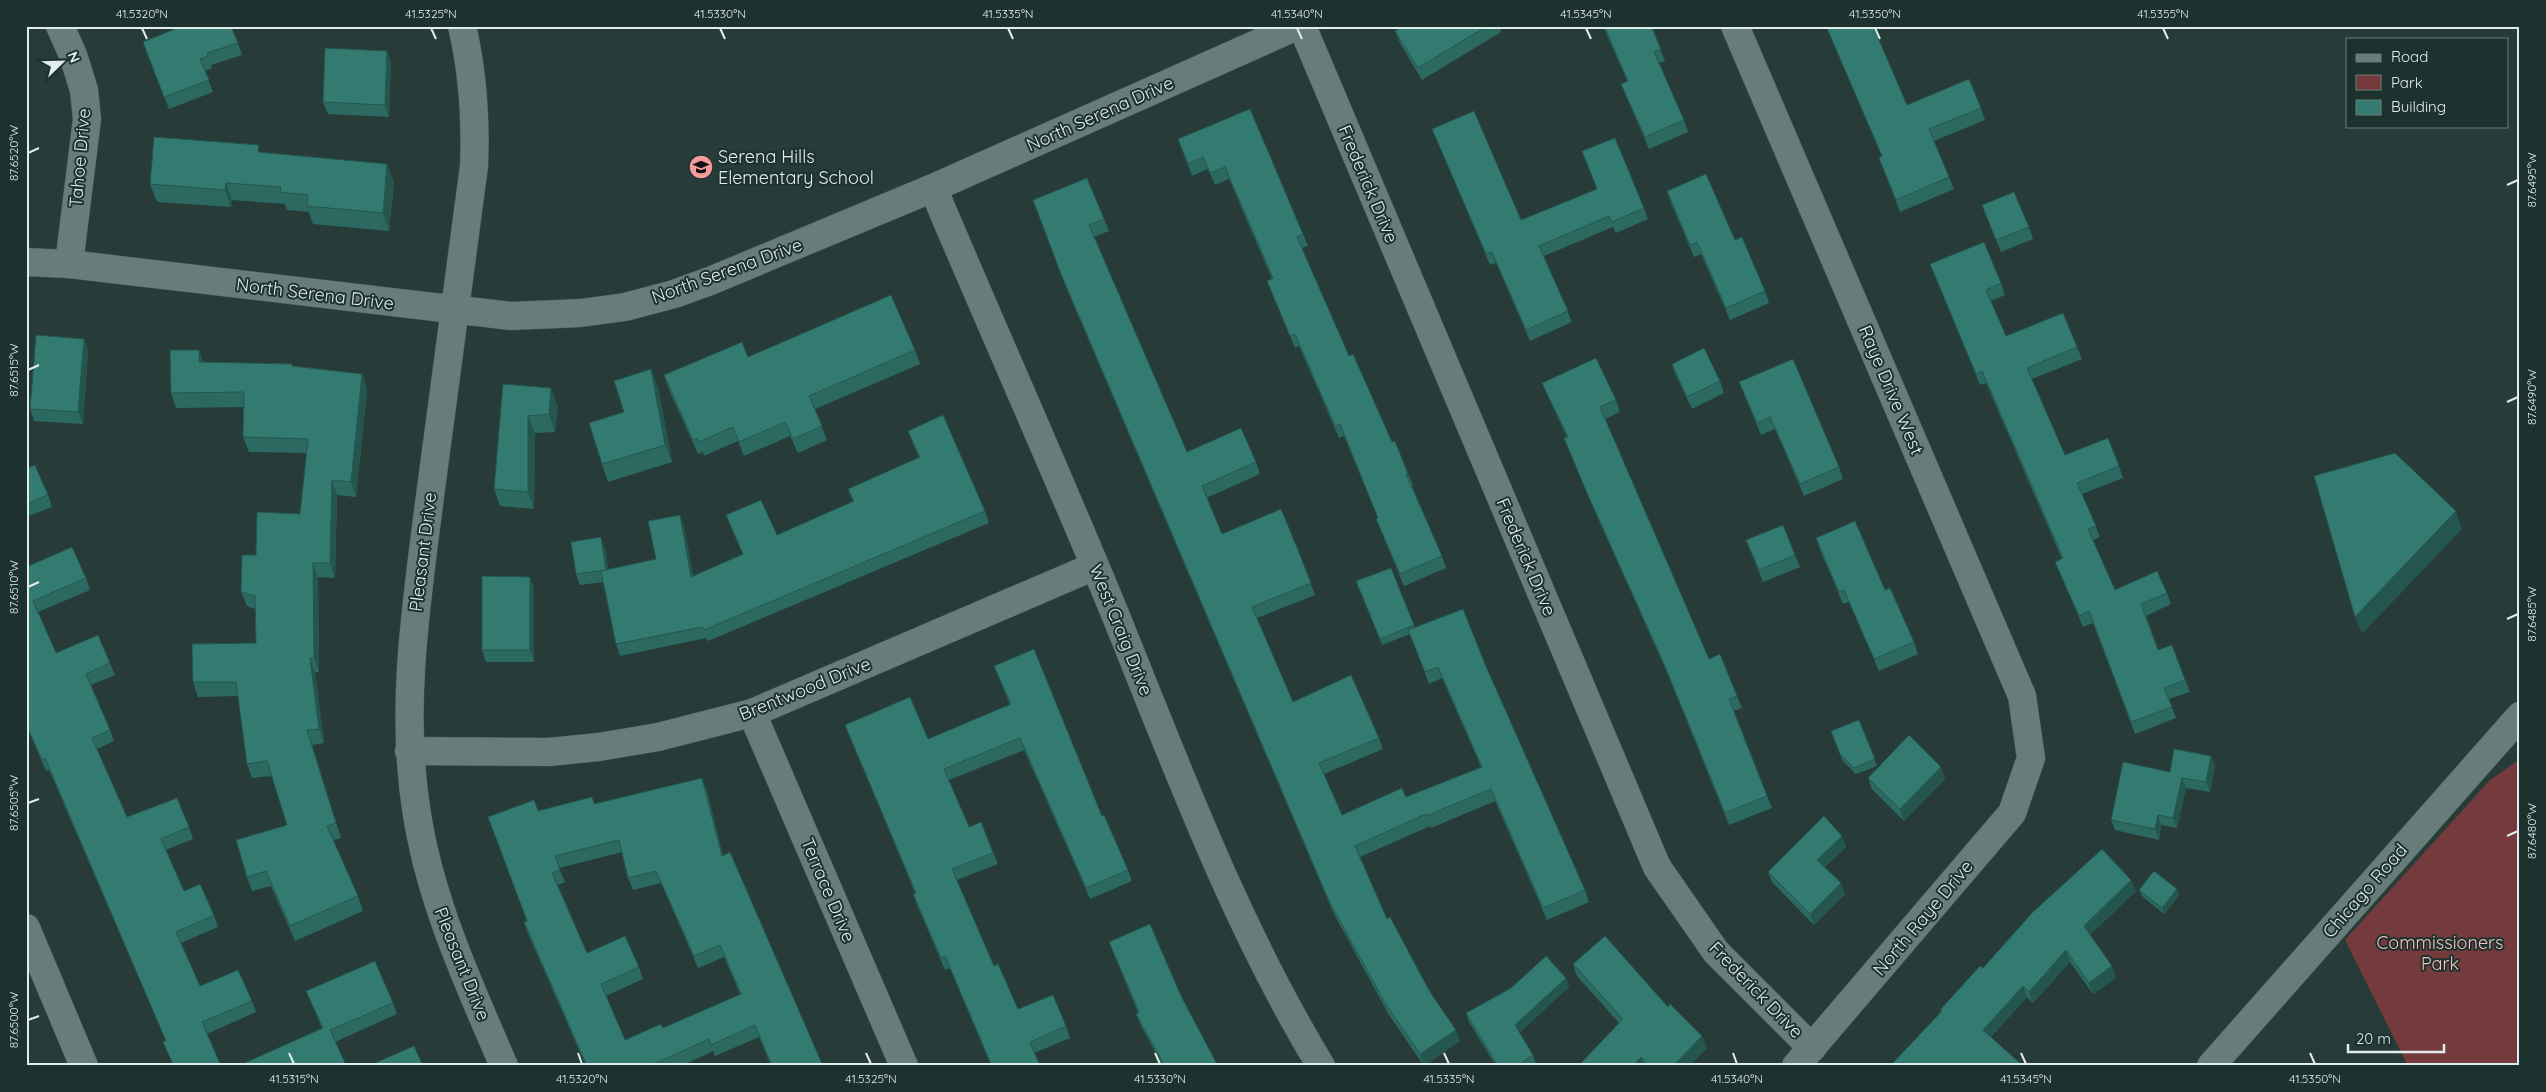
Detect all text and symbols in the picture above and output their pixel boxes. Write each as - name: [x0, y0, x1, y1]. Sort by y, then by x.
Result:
- text: 41.5320°N: [116, 6, 168, 21]
- text: 41.5325°N: [405, 6, 457, 21]
- text: 41.5330°N: [694, 6, 746, 21]
- text: 41.5335°N: [982, 6, 1034, 21]
- text: 41.5340°N: [1271, 6, 1323, 21]
- text: 41.5345°N: [1560, 6, 1612, 21]
- text: 41.5350°N: [1849, 6, 1901, 21]
- text: 41.5355°N: [2137, 6, 2189, 21]
- north arrow: [38, 38, 88, 88]
- legend: [2346, 38, 2508, 128]
- text: Road: [2391, 47, 2428, 66]
- text: N: [64, 49, 84, 65]
- street label: North Serena Drive: [1023, 71, 1177, 156]
- text: Park: [2391, 73, 2423, 92]
- text: Building: [2391, 97, 2446, 116]
- street label: Tahoe Drive: [64, 107, 95, 209]
- street label: Frederick Drive: [1333, 121, 1404, 246]
- text: 87.6520°W: [6, 125, 21, 181]
- place label: Serena Hills Elementary School: [718, 145, 874, 189]
- text: 87.6495°W: [2524, 152, 2539, 208]
- school or university icon: Serena Hills Elementary School: [688, 154, 714, 180]
- street label: North Serena Drive: [648, 233, 805, 308]
- street label: North Serena Drive: [235, 272, 395, 315]
- street label: Raye Drive West: [1854, 322, 1929, 458]
- text: 87.6515°W: [6, 343, 21, 397]
- text: 87.6490°W: [2524, 369, 2539, 425]
- street label: Pleasant Drive: [404, 491, 441, 613]
- street label: Frederick Drive: [1491, 494, 1562, 619]
- text: 87.6510°W: [6, 560, 21, 614]
- street label: West Craig Drive: [1085, 561, 1158, 699]
- text: 87.6485°W: [2524, 586, 2539, 642]
- street label: Brentwood Drive: [736, 652, 874, 725]
- text: 87.6505°W: [6, 775, 21, 831]
- text: 87.6480°W: [2524, 803, 2539, 859]
- street label: Terrace Drive: [796, 834, 861, 945]
- street label: Chicago Road: [2317, 839, 2412, 943]
- street label: North Raye Drive: [1868, 855, 1978, 980]
- street label: Pleasant Drive: [429, 904, 496, 1024]
- park label: Commissioners Park: [2377, 931, 2503, 975]
- street label: Frederick Drive: [1704, 936, 1808, 1043]
- text: 87.6500°W: [6, 991, 21, 1048]
- scale bar: [2348, 1022, 2445, 1054]
- text: 20 m: [2356, 1029, 2391, 1048]
- text: 41.5315°N: [269, 1071, 319, 1086]
- text: 41.5320°N: [556, 1071, 608, 1086]
- text: 41.5325°N: [845, 1071, 897, 1086]
- text: 41.5330°N: [1134, 1071, 1186, 1086]
- text: 41.5335°N: [1423, 1071, 1475, 1086]
- text: 41.5340°N: [1711, 1071, 1763, 1086]
- text: 41.5345°N: [2000, 1071, 2052, 1086]
- text: 41.5350°N: [2289, 1071, 2341, 1086]

